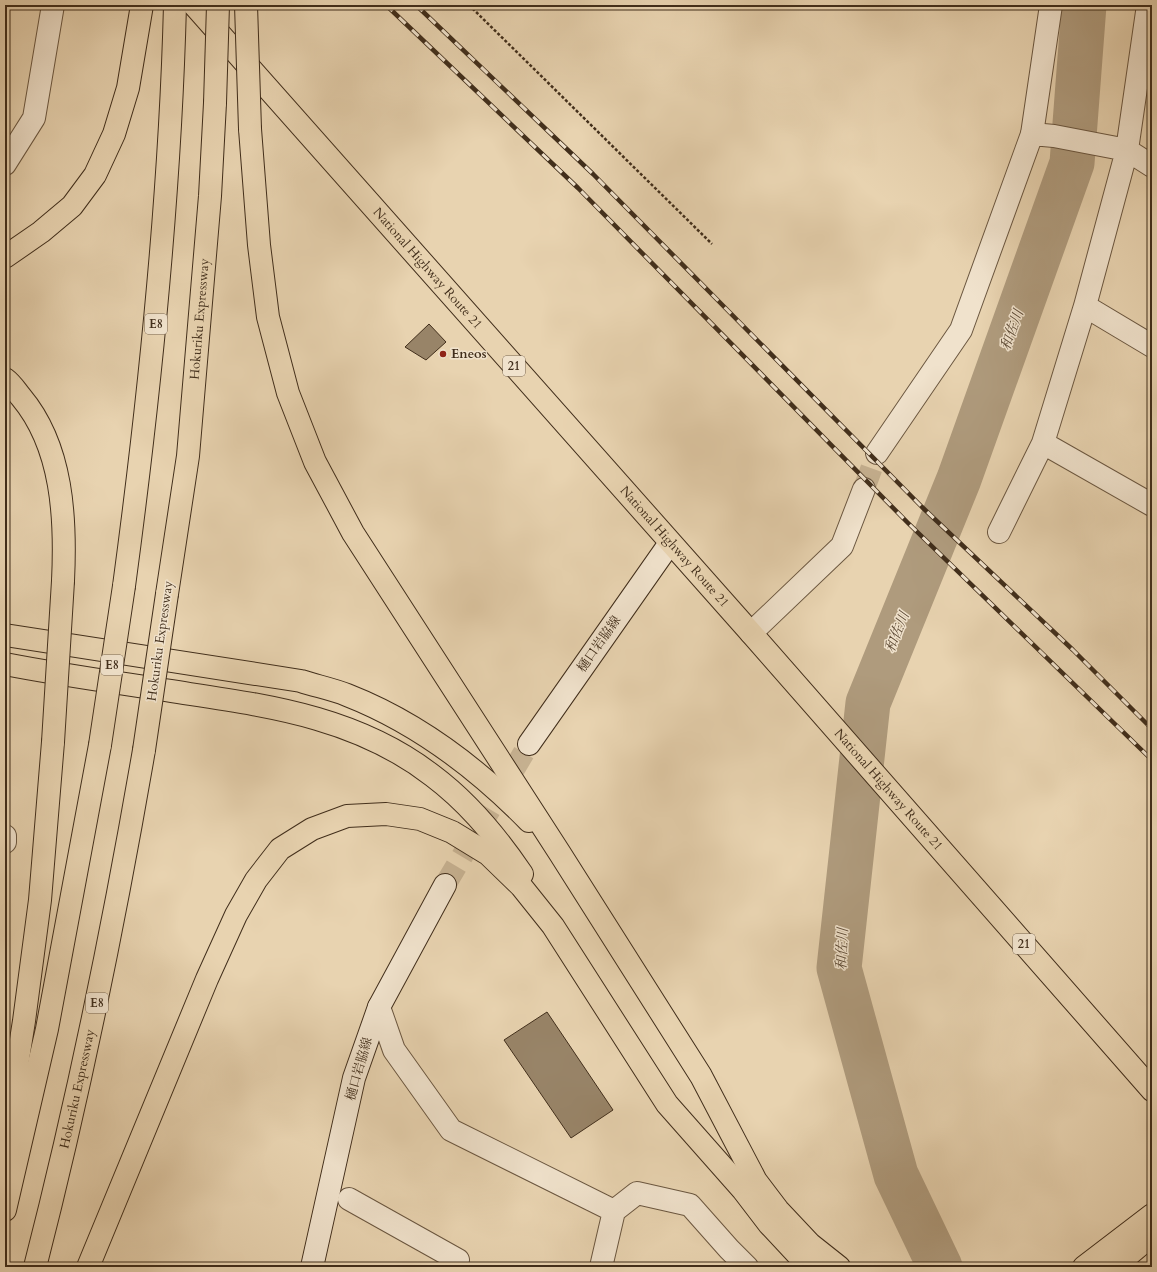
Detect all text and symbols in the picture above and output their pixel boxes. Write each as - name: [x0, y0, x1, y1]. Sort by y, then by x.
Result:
- street label: National Highway Route 21: [369, 204, 486, 333]
- street label: Hokuriku Expressway: [185, 258, 214, 381]
- water label: 和佐川: [996, 305, 1029, 353]
- road number: E8: [145, 314, 167, 334]
- place label: Eneos: [451, 345, 487, 363]
- marker: Eneos: [438, 349, 448, 359]
- road number: 21: [503, 356, 525, 376]
- street label: National Highway Route 21: [616, 482, 733, 611]
- street label: Hokuriku Expressway: [143, 579, 177, 702]
- water label: 和佐川: [880, 607, 914, 655]
- street label: 樋口岩脇線: [573, 612, 625, 676]
- road number: E8: [101, 655, 123, 675]
- street label: National Highway Route 21: [830, 725, 947, 855]
- water label: 和佐川: [831, 926, 853, 970]
- road number: 21: [1013, 934, 1035, 954]
- road number: E8: [86, 993, 108, 1013]
- street label: Hokuriku Expressway: [55, 1028, 99, 1150]
- street label: 樋口岩脇線: [341, 1035, 377, 1103]

